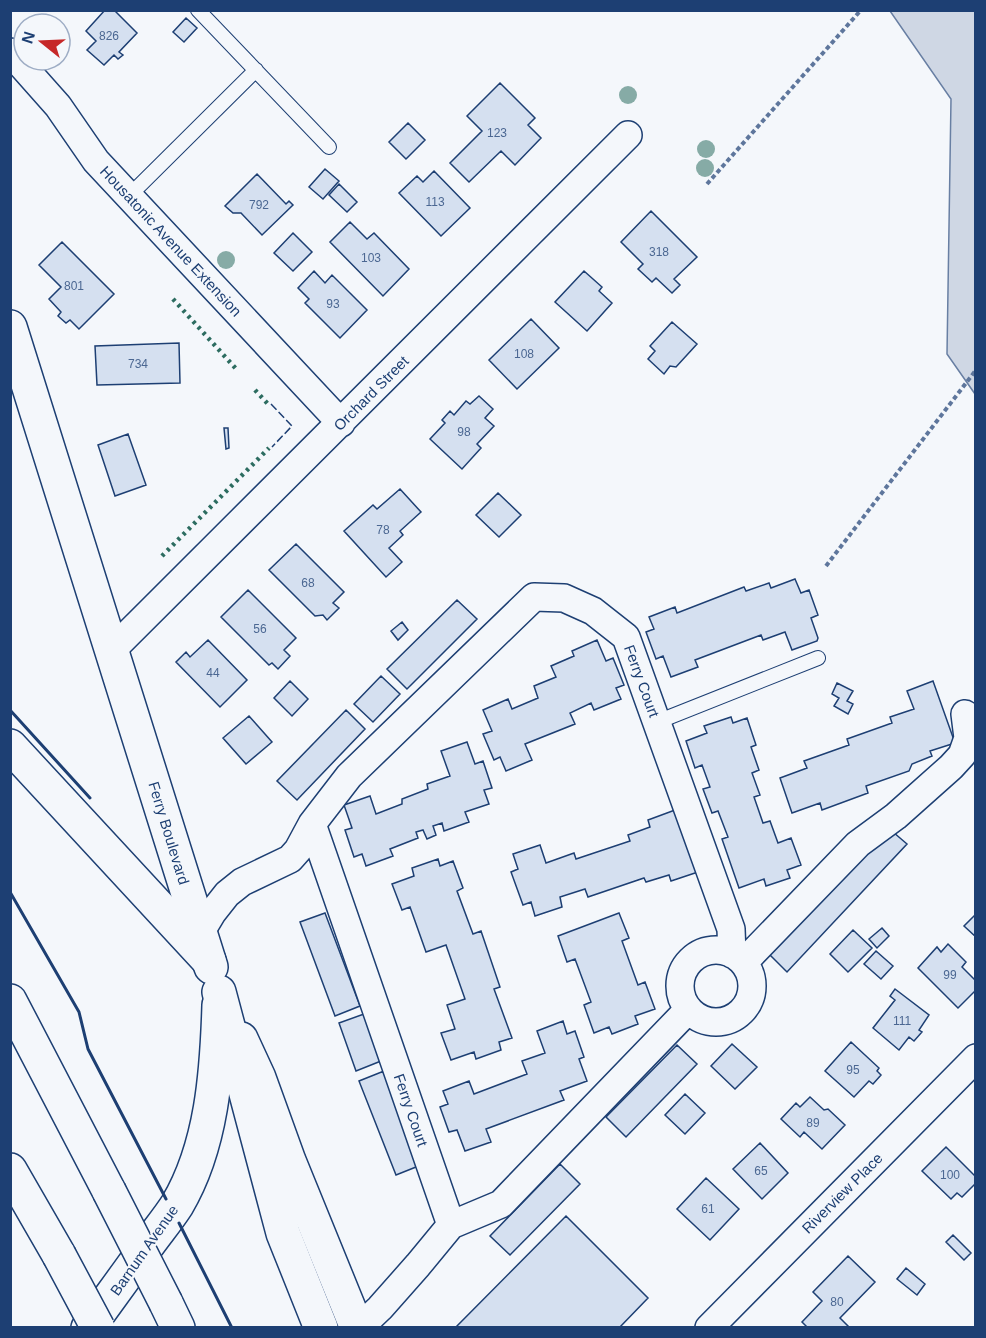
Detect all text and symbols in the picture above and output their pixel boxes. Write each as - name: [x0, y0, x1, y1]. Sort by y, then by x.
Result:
- north arrow: [12, 12, 72, 72]
- text: N: [18, 29, 38, 46]
- house number: 826: [99, 29, 119, 43]
- house number: 123: [487, 126, 507, 140]
- street label: Housatonic Avenue Extension: [97, 162, 245, 320]
- house number: 113: [425, 195, 445, 209]
- house number: 792: [249, 198, 269, 212]
- house number: 318: [649, 245, 669, 259]
- house number: 103: [361, 251, 381, 265]
- house number: 801: [64, 279, 84, 293]
- house number: 93: [326, 297, 340, 311]
- house number: 108: [514, 347, 534, 361]
- street label: Orchard Street: [330, 352, 412, 434]
- house number: 734: [128, 357, 148, 371]
- house number: 98: [457, 425, 471, 439]
- house number: 78: [376, 523, 390, 537]
- house number: 68: [301, 576, 315, 590]
- house number: 56: [253, 622, 267, 636]
- street label: Ferry Court: [621, 642, 663, 720]
- house number: 44: [206, 666, 220, 680]
- street label: Ferry Boulevard: [145, 779, 193, 887]
- house number: 99: [943, 968, 957, 982]
- house number: 111: [893, 1014, 911, 1028]
- house number: 95: [846, 1063, 860, 1077]
- street label: Ferry Court: [391, 1071, 432, 1149]
- house number: 89: [806, 1116, 820, 1130]
- street label: Riverview Place: [798, 1149, 886, 1237]
- house number: 65: [754, 1164, 768, 1178]
- house number: 100: [940, 1168, 960, 1182]
- street label: Barnum Avenue: [107, 1202, 181, 1298]
- house number: 61: [701, 1202, 715, 1216]
- house number: 80: [830, 1295, 844, 1309]

